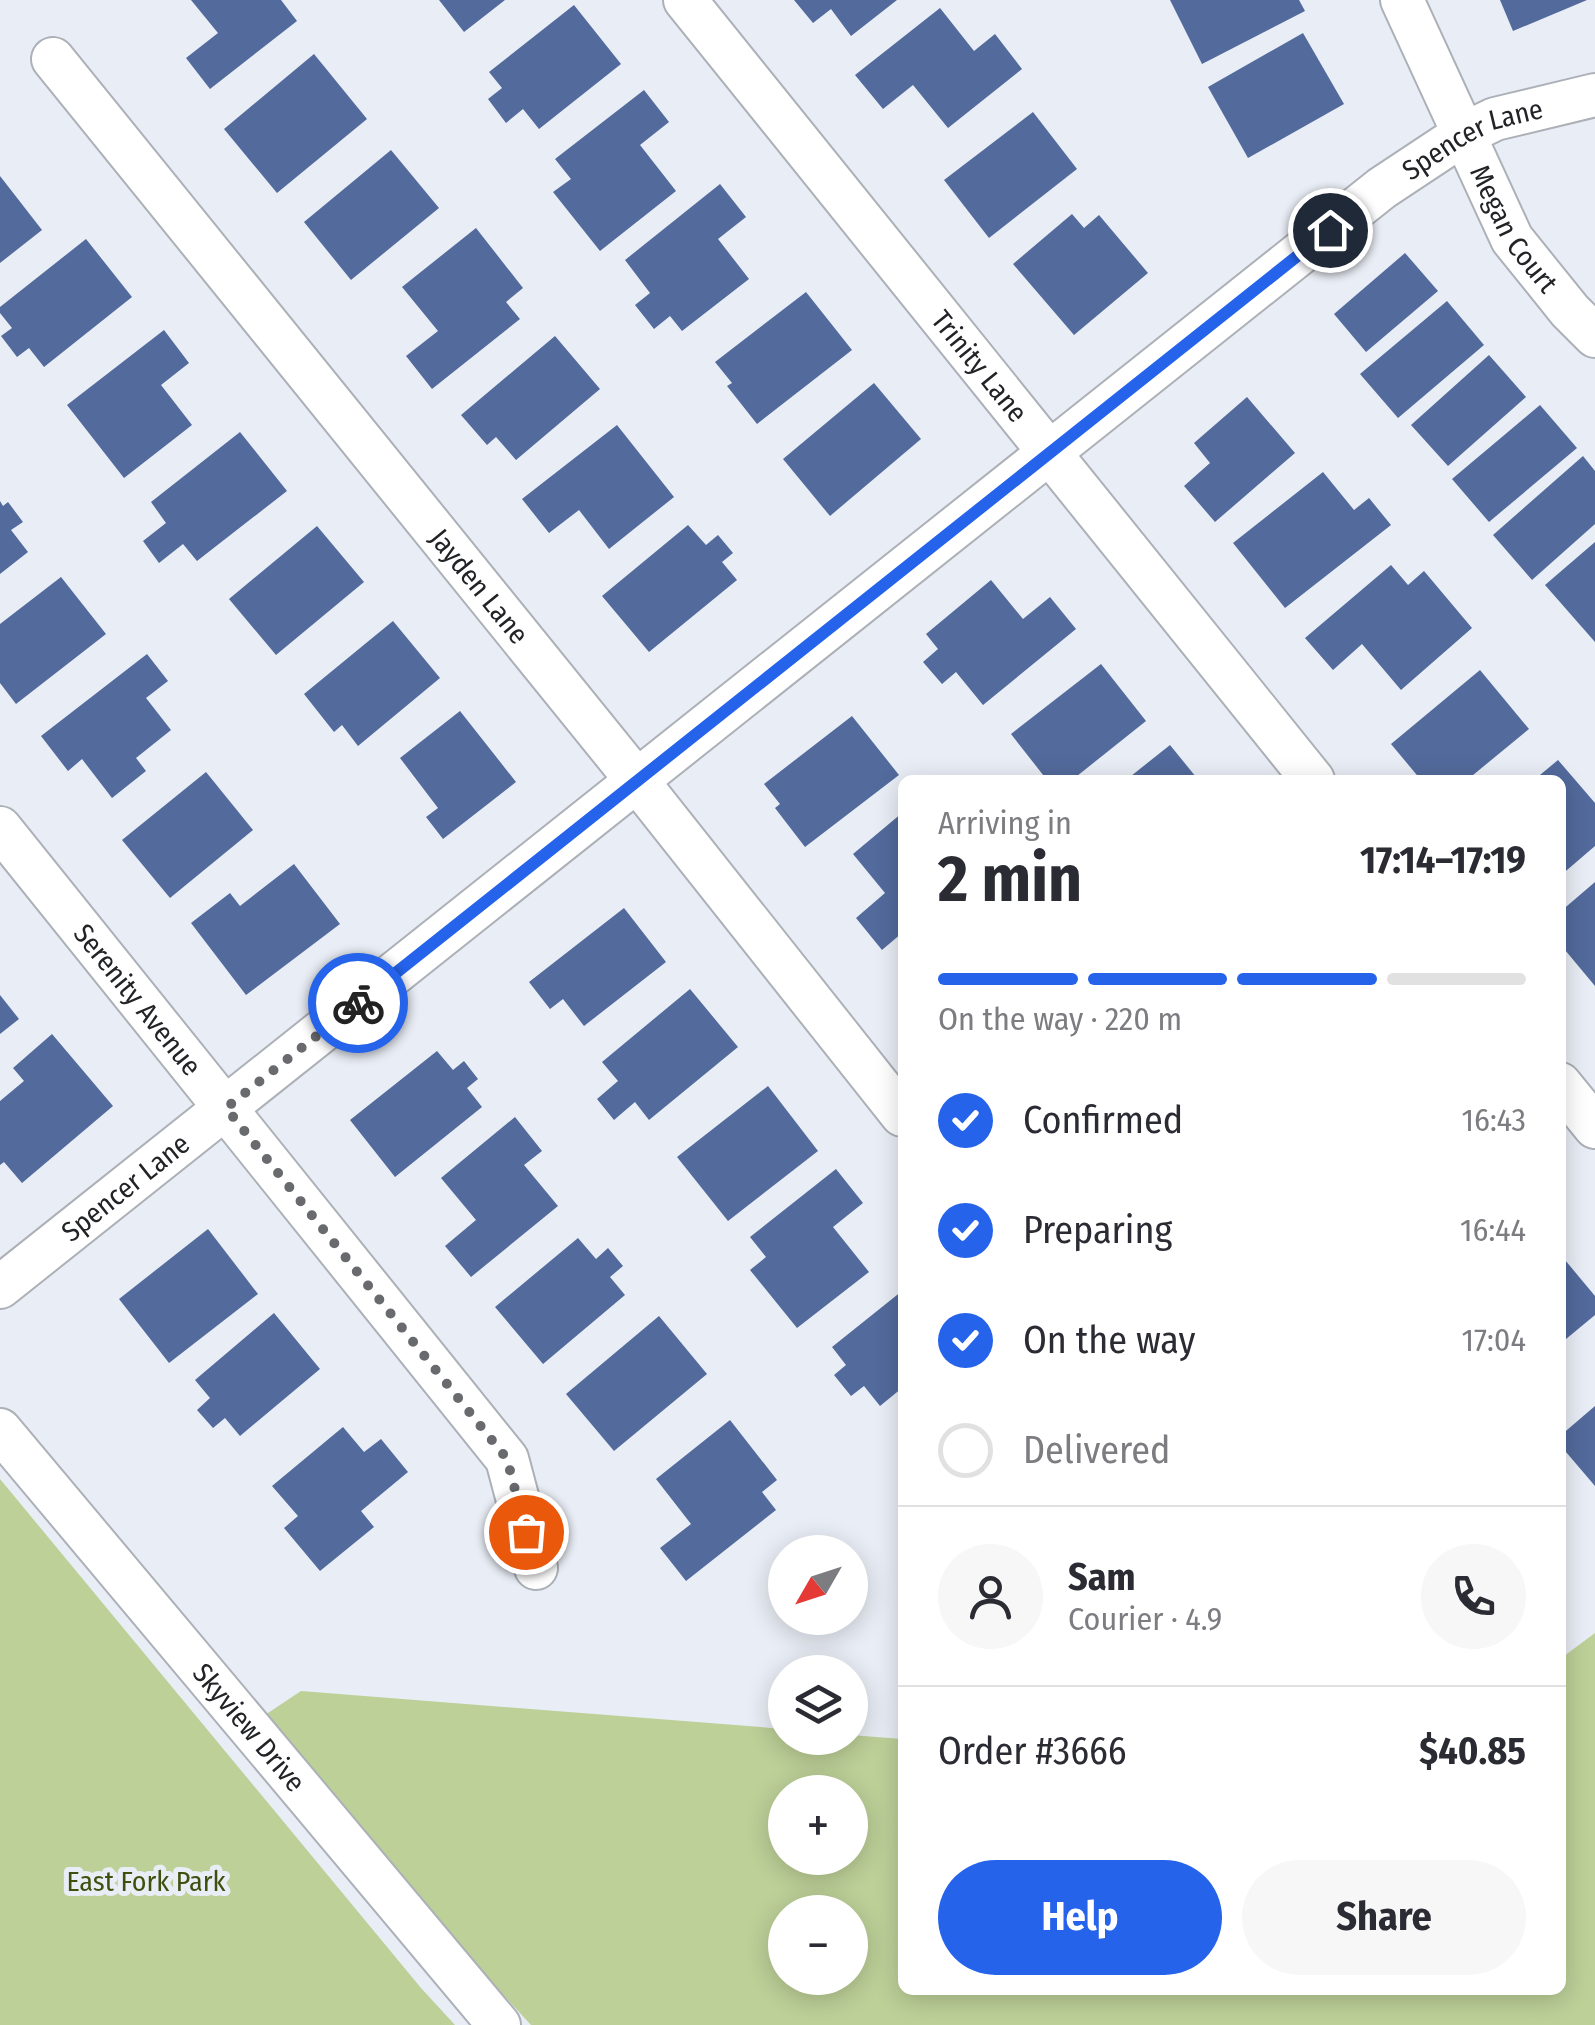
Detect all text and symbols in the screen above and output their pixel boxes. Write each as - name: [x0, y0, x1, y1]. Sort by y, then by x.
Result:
- street label: Spencer Lane: [1396, 92, 1546, 187]
- street label: Megan Court: [1464, 160, 1565, 300]
- pin: [1288, 188, 1373, 273]
- icon: home: [1303, 203, 1358, 258]
- street label: Trinity Lane: [925, 304, 1034, 428]
- street label: Jayden Lane: [423, 522, 536, 650]
- text: Arriving in: [938, 804, 1072, 842]
- text: 17:14–17:19: [1360, 837, 1526, 883]
- text: 2 min: [938, 840, 1082, 918]
- street label: Serenity Avenue: [67, 917, 209, 1082]
- courier: [308, 953, 408, 1053]
- icon: bike: [331, 976, 386, 1031]
- text: On the way · 220 m: [938, 1000, 1182, 1038]
- icon: check: [938, 1093, 993, 1148]
- text: Confirmed: [1023, 1097, 1183, 1143]
- text: 16:43: [1462, 1101, 1526, 1139]
- street label: Spencer Lane: [55, 1127, 196, 1248]
- icon: check: [938, 1203, 993, 1258]
- text: Preparing: [1023, 1207, 1172, 1253]
- text: 16:44: [1460, 1211, 1526, 1249]
- icon: check: [938, 1313, 993, 1368]
- text: On the way: [1023, 1317, 1195, 1363]
- text: 17:04: [1462, 1321, 1526, 1359]
- text: Delivered: [1023, 1427, 1170, 1473]
- pin: [484, 1490, 569, 1575]
- icon: bag: [499, 1505, 554, 1560]
- north arrow: [768, 1535, 868, 1635]
- map controls: [768, 1535, 868, 1995]
- button: person: [938, 1544, 1043, 1649]
- button: phone: [1421, 1544, 1526, 1649]
- text: Sam: [1068, 1554, 1136, 1600]
- text: Courier · 4.9: [1068, 1600, 1222, 1638]
- button: layers: [768, 1655, 868, 1755]
- street label: Skyview Drive: [186, 1657, 312, 1798]
- text: Order #3666: [938, 1728, 1127, 1774]
- text: $40.85: [1419, 1728, 1526, 1774]
- button: +: [768, 1775, 868, 1875]
- button: Help: [938, 1860, 1222, 1975]
- button: Share: [1242, 1860, 1526, 1975]
- park label: East Fork Park: [66, 1865, 227, 1898]
- button: −: [768, 1895, 868, 1995]

